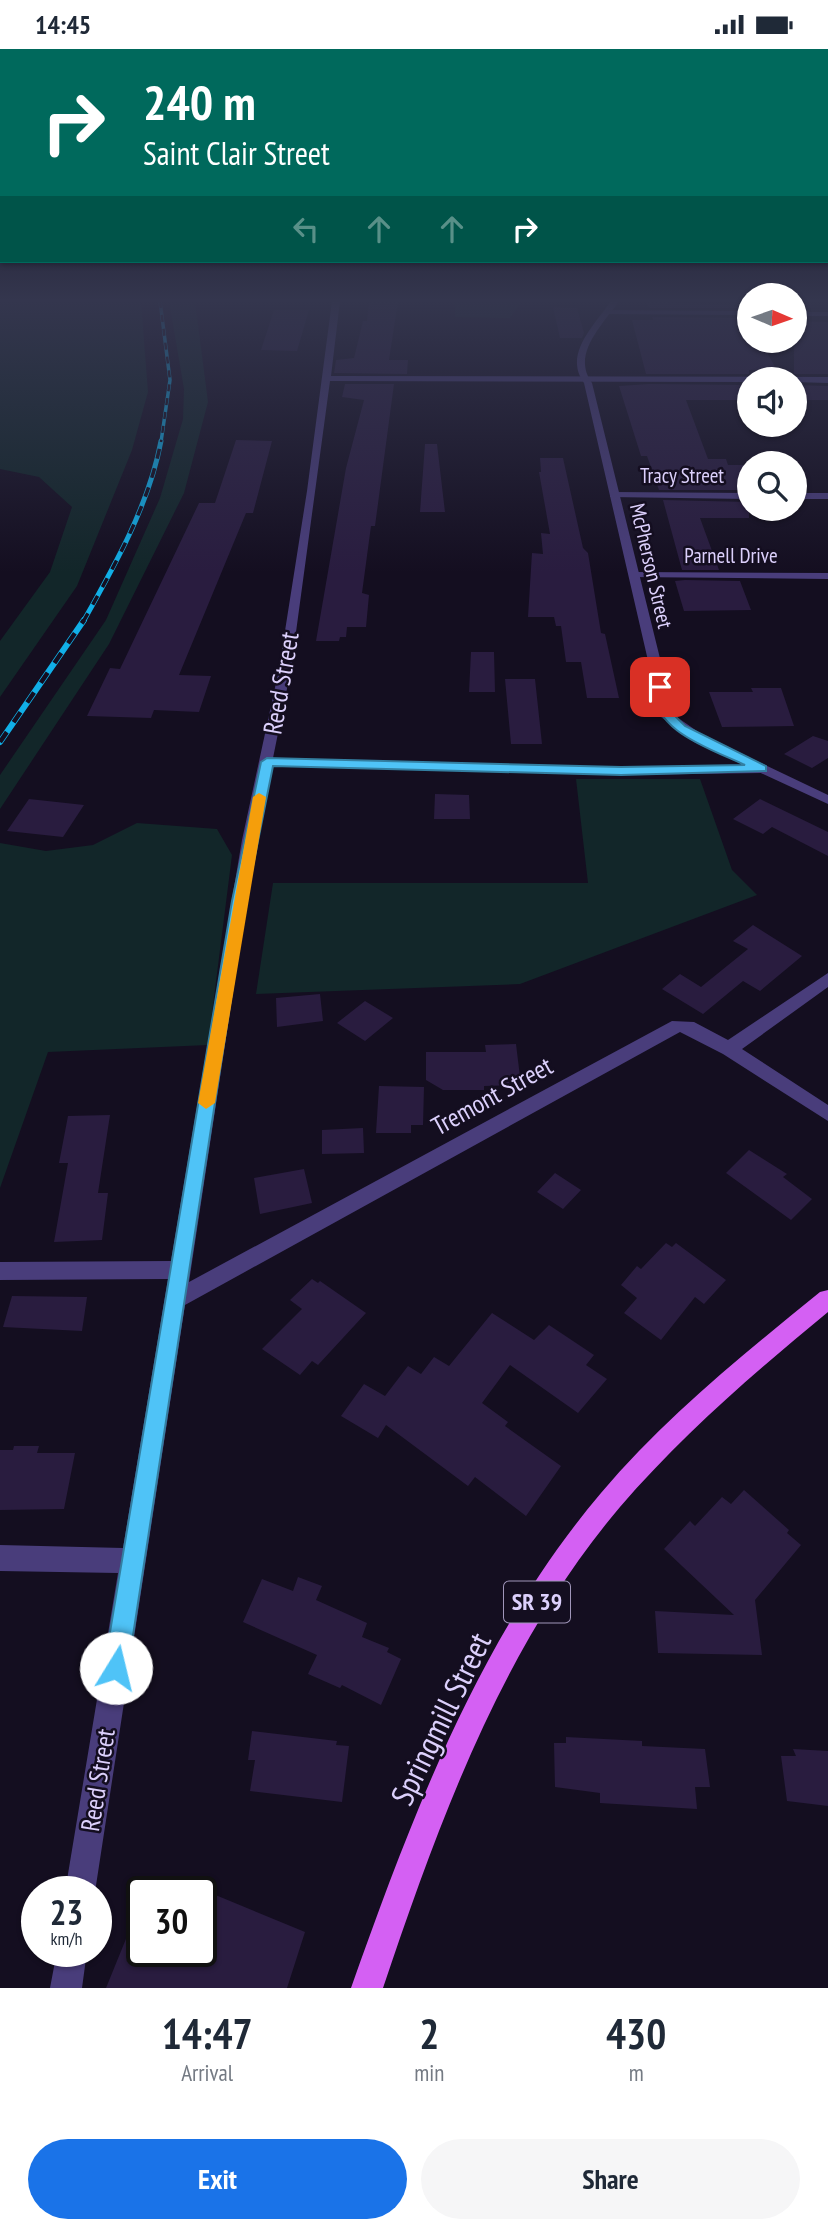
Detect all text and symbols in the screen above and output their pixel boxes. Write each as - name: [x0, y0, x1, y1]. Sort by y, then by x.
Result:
- text: 14:45: [35, 8, 91, 41]
- text: 240 m: [143, 70, 256, 134]
- icon: right: [28, 77, 119, 168]
- text: Saint Clair Street: [143, 132, 330, 174]
- icon: left: [287, 210, 325, 248]
- icon: ahead: [360, 210, 398, 248]
- icon: ahead: [433, 210, 471, 248]
- icon: right: [506, 210, 544, 248]
- north arrow: [737, 283, 807, 353]
- map controls: [737, 283, 807, 521]
- button: sound: [737, 367, 807, 437]
- button: search: [737, 451, 807, 521]
- street label: Tracy Street: [640, 462, 724, 489]
- street label: McPherson Street: [624, 501, 679, 631]
- street label: Parnell Drive: [684, 542, 778, 569]
- street label: Reed Street: [255, 629, 306, 737]
- pin: [630, 657, 690, 717]
- icon: arrive: [641, 668, 679, 706]
- street label: Tremont Street: [425, 1049, 558, 1142]
- road number: SR 39: [504, 1581, 570, 1623]
- street label: Springmill Street: [380, 1625, 500, 1812]
- position arrow: [79, 1631, 153, 1705]
- street label: Reed Street: [73, 1726, 122, 1834]
- speed limit sign: 30: [126, 1876, 217, 1967]
- text: 23: [50, 1889, 83, 1935]
- text: km/h: [51, 1927, 82, 1950]
- text: 14:47: [162, 2006, 253, 2061]
- text: 2: [419, 2006, 439, 2061]
- text: 430: [606, 2006, 666, 2061]
- text: Arrival: [181, 2058, 233, 2087]
- text: min: [414, 2058, 444, 2087]
- text: m: [629, 2058, 644, 2087]
- button: Exit: [28, 2139, 407, 2219]
- button: Share: [421, 2139, 800, 2219]

